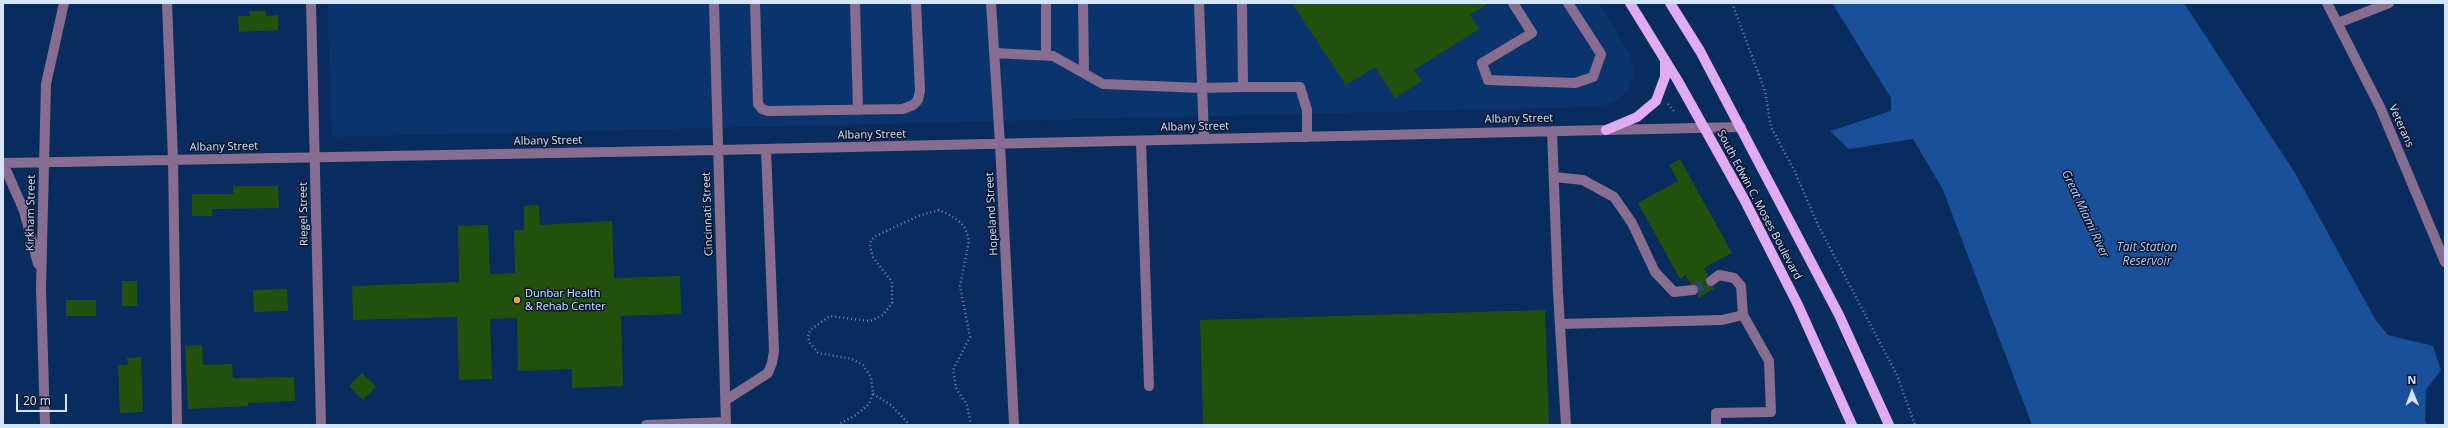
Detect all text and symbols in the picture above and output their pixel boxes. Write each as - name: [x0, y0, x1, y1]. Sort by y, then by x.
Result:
- street label: Veterans: [2386, 103, 2416, 149]
- street label: Albany Street: [1485, 112, 1553, 126]
- street label: Albany Street: [1161, 120, 1229, 134]
- street label: Albany Street: [838, 128, 906, 142]
- street label: South Edwin C. Moses Boulevard: [1714, 128, 1804, 282]
- street label: Albany Street: [514, 134, 582, 148]
- street label: Albany Street: [190, 140, 258, 154]
- water label: Great Miami River: [2058, 168, 2112, 260]
- street label: Cincinnati Street: [700, 172, 716, 256]
- street label: Hopeland Street: [983, 172, 1001, 256]
- street label: Kirkham Street: [24, 175, 38, 251]
- street label: Riegel Street: [297, 182, 311, 246]
- water label: Tait Station Reservoir: [2117, 241, 2177, 269]
- place label: Dunbar Health & Rehab Center: [525, 287, 606, 313]
- marker: Dunbar Health & Rehab Center: [512, 295, 522, 305]
- north arrow: [2392, 372, 2432, 412]
- text: N: [2407, 372, 2416, 387]
- scale bar: [18, 386, 69, 412]
- text: 20 m: [23, 392, 51, 409]

